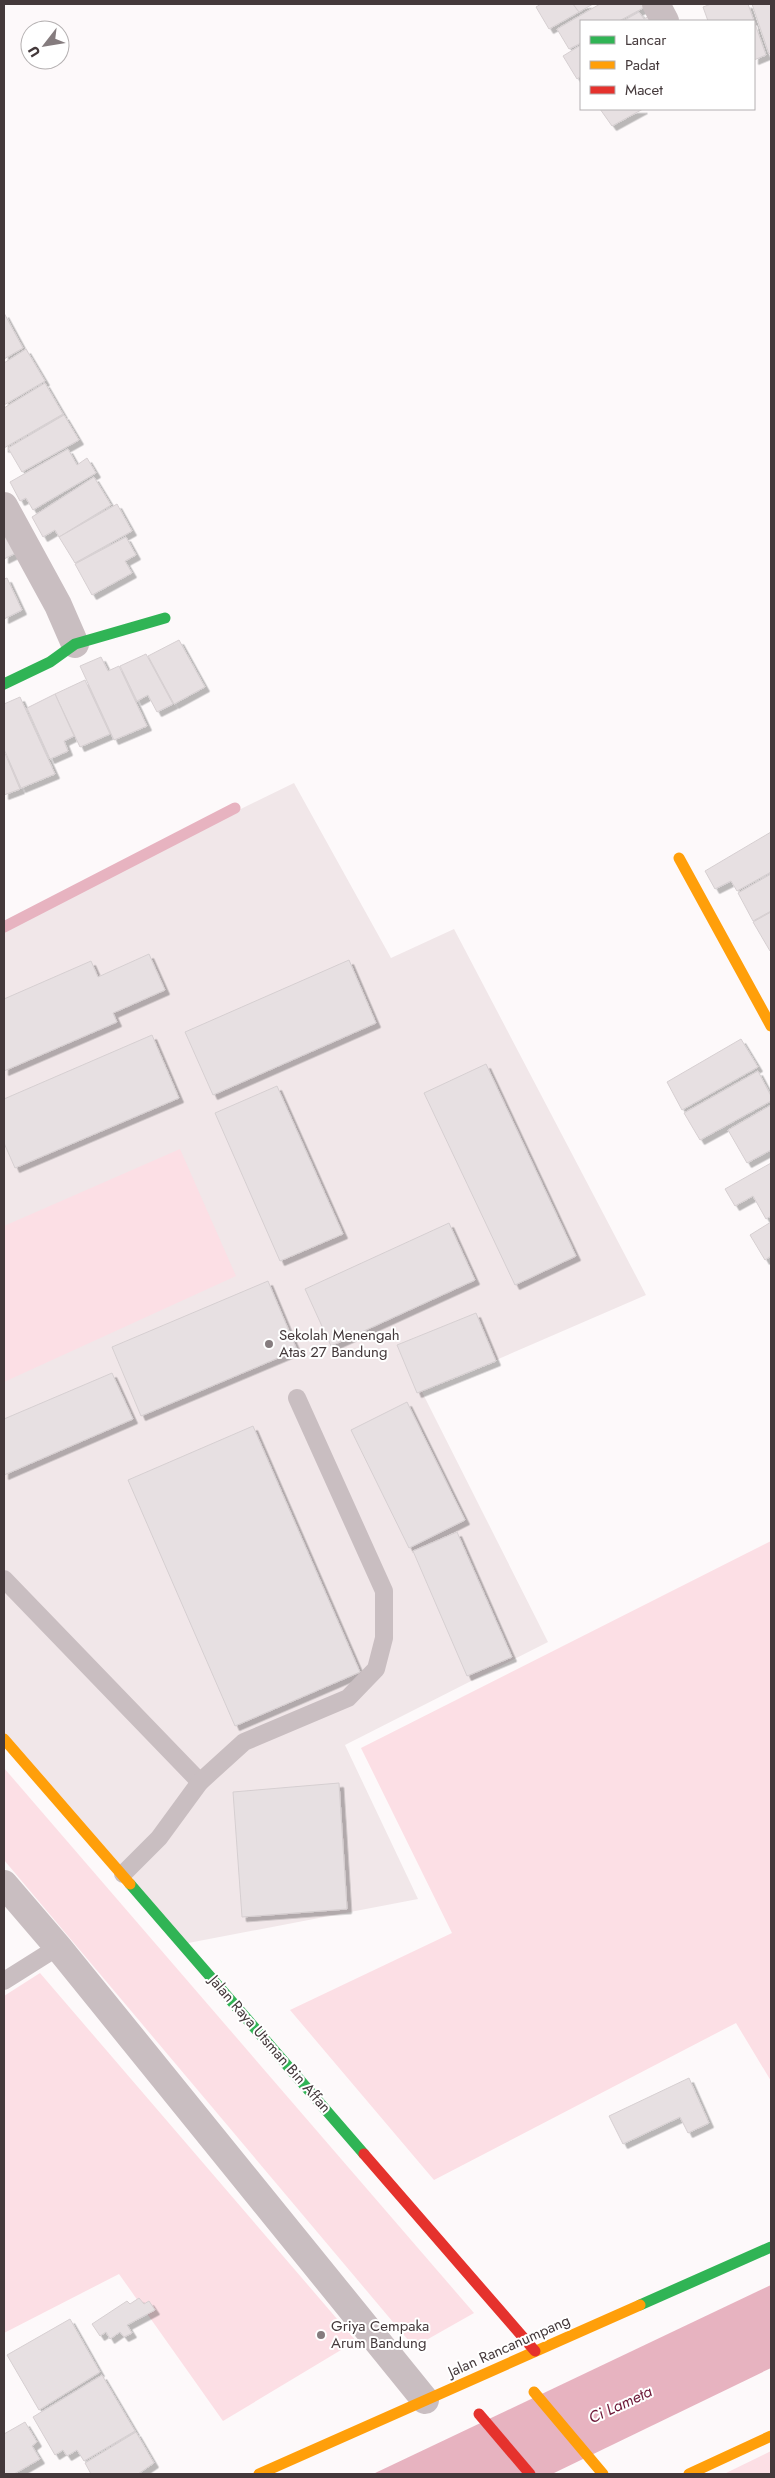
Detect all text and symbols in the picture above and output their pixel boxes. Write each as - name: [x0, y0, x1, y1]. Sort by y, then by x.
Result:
- north arrow: [20, 20, 70, 70]
- legend: [580, 20, 755, 110]
- text: Lancar: [625, 29, 667, 51]
- text: U: [23, 42, 45, 61]
- text: Padat: [625, 54, 660, 76]
- text: Macet: [625, 79, 663, 101]
- place label: Sekolah Menengah Atas 27 Bandung: [279, 1324, 400, 1363]
- marker: Sekolah Menengah Atas 27 Bandung: [263, 1338, 275, 1350]
- street label: Jalan Raya Utsman Bin Affan: [203, 1969, 336, 2118]
- street label: Jalan Rancanumpang: [443, 2309, 573, 2384]
- place label: Griya Cempaka Arum Bandung: [331, 2315, 429, 2354]
- marker: Griya Cempaka Arum Bandung: [315, 2329, 327, 2341]
- water label: Ci Lameta: [585, 2380, 656, 2429]

